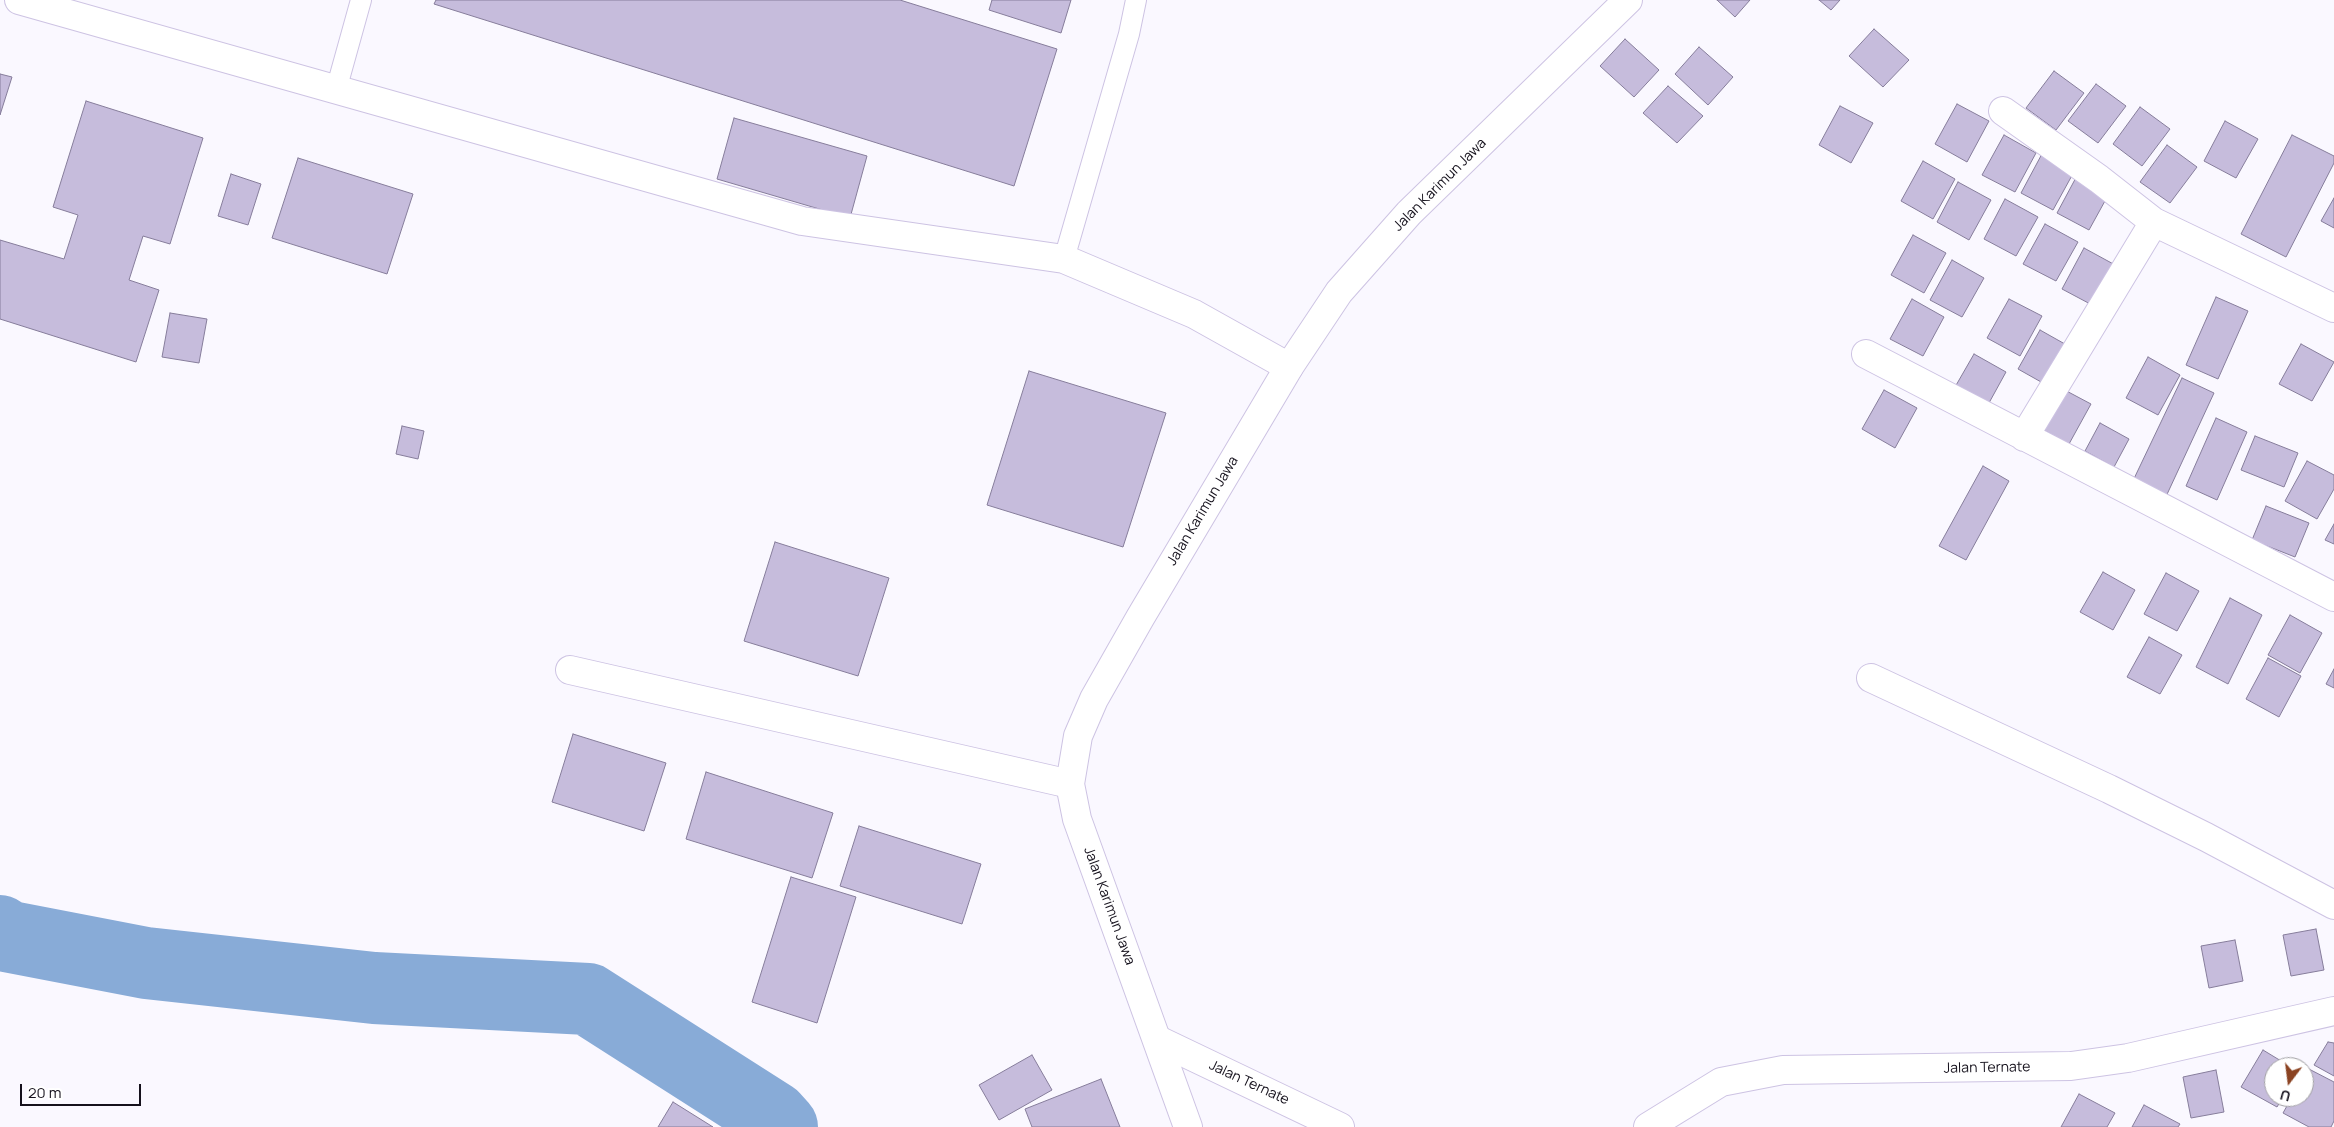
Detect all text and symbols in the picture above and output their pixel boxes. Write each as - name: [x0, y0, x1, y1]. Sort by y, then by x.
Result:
- street label: Jalan Karimun Jawa: [1390, 135, 1490, 235]
- street label: Jalan Karimun Jawa: [1164, 453, 1242, 569]
- street label: Jalan Karimun Jawa: [1080, 845, 1138, 967]
- street label: Jalan Ternate: [1206, 1057, 1292, 1109]
- north arrow: [2264, 1057, 2314, 1107]
- street label: Jalan Ternate: [1944, 1059, 2030, 1077]
- scale bar: [22, 1074, 144, 1106]
- text: 20 m: [28, 1082, 61, 1103]
- text: U: [2278, 1086, 2293, 1106]

